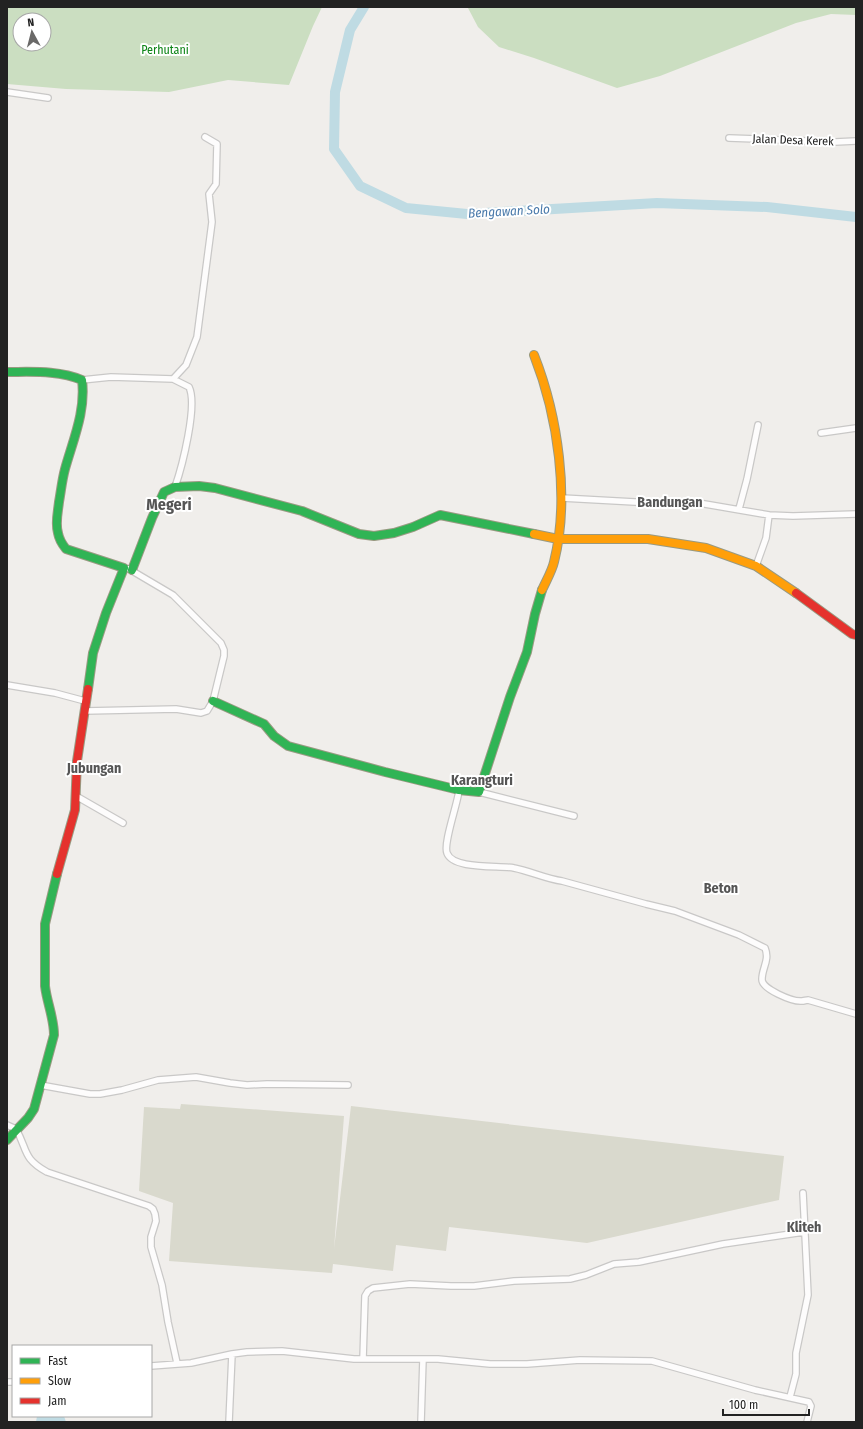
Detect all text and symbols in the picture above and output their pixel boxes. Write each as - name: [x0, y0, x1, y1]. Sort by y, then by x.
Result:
- north arrow: [12, 12, 52, 52]
- text: N: [27, 16, 35, 29]
- park label: Perhutani: [141, 43, 189, 57]
- street label: Jalan Desa Kerek: [752, 132, 834, 148]
- water label: Bengawan Solo: [468, 201, 550, 221]
- district label: Bandungan: [637, 494, 703, 511]
- district label: Megeri: [146, 495, 192, 514]
- district label: Jubungan: [66, 760, 121, 777]
- district label: Karangturi: [451, 772, 513, 789]
- district label: Beton: [704, 880, 738, 897]
- district label: Kliteh: [787, 1219, 821, 1236]
- legend: [12, 1345, 152, 1417]
- text: Fast: [48, 1354, 67, 1368]
- text: Slow: [48, 1374, 71, 1388]
- scale bar: [723, 1391, 809, 1417]
- text: Jam: [48, 1394, 66, 1408]
- text: 100 m: [729, 1398, 758, 1412]

